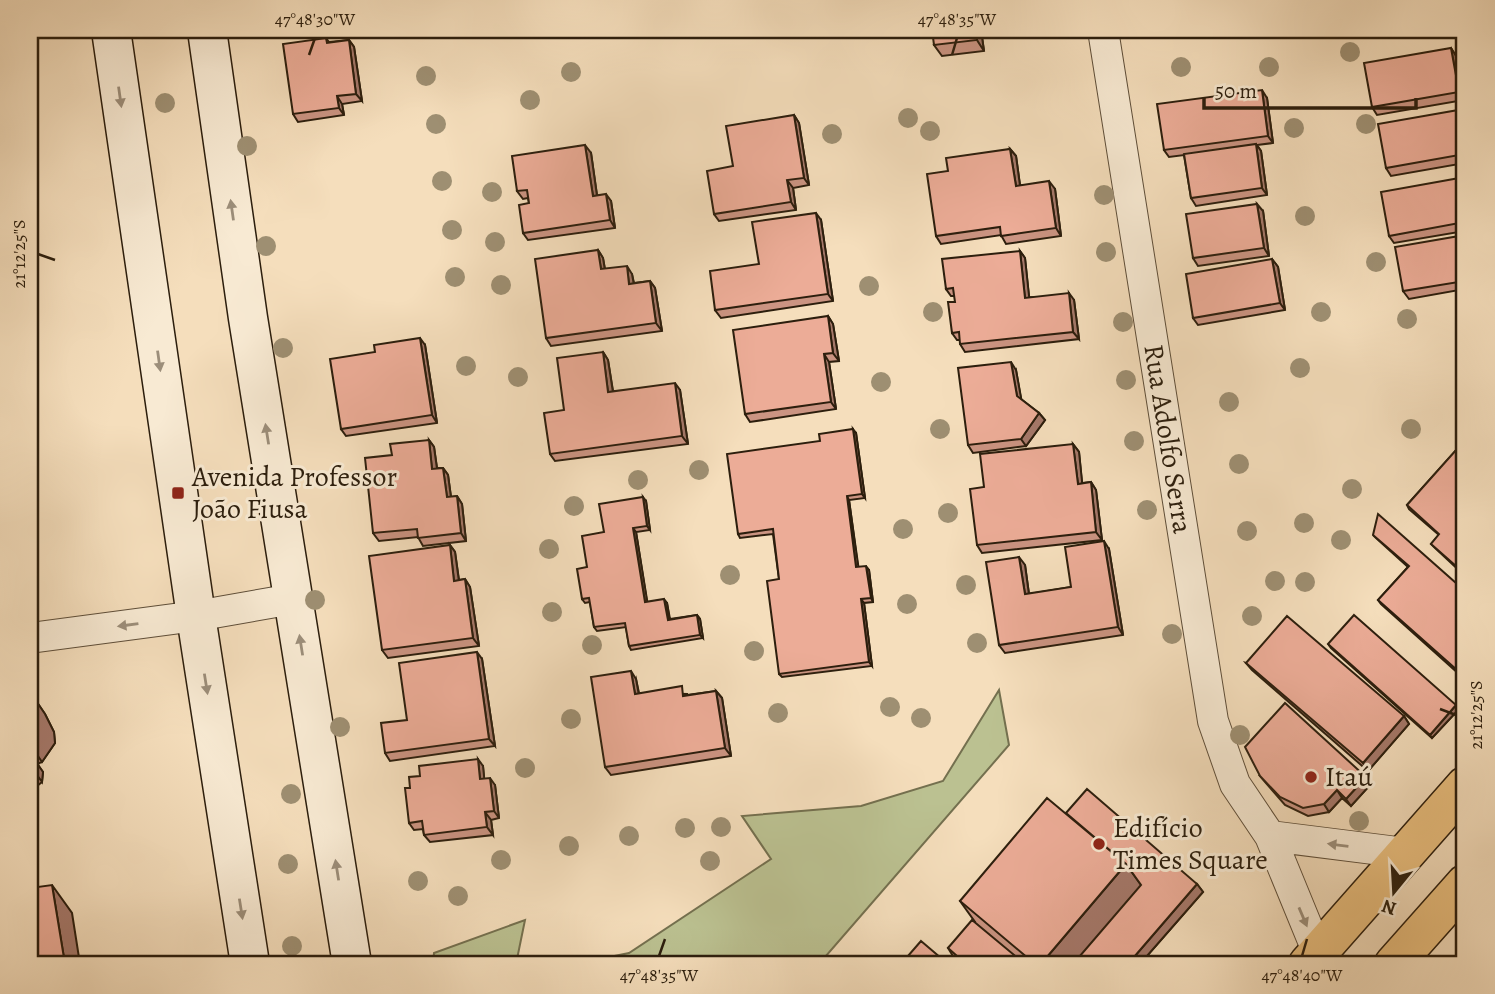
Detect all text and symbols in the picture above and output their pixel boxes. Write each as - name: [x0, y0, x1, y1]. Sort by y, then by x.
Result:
- text: 47°48'30"W: [275, 7, 355, 31]
- text: 47°48'35"W: [918, 7, 997, 31]
- scale bar: [1204, 66, 1416, 110]
- text: 50 m: [1215, 77, 1257, 105]
- one-way arrow: [115, 86, 126, 108]
- one-way arrow: [226, 198, 237, 220]
- text: 21°12'25"S: [7, 219, 31, 289]
- street label: Rua Adolfo Serra: [1134, 342, 1202, 536]
- one-way arrow: [153, 350, 164, 372]
- one-way arrow: [261, 423, 272, 445]
- place label: Avenida Professor João Fiusa: [191, 458, 397, 528]
- marker: Avenida Professor João Fiusa: [170, 485, 186, 501]
- one-way arrow: [117, 620, 139, 631]
- one-way arrow: [295, 634, 306, 656]
- one-way arrow: [201, 673, 212, 695]
- text: 21°12'25"S: [1464, 680, 1488, 750]
- place label: Itaú: [1325, 758, 1373, 796]
- marker: Itaú: [1303, 769, 1319, 785]
- place label: Edifício Times Square: [1113, 809, 1268, 879]
- marker: Edifício Times Square: [1091, 836, 1107, 852]
- one-way arrow: [1326, 839, 1348, 850]
- north arrow: [1358, 858, 1428, 928]
- one-way arrow: [331, 859, 342, 881]
- text: N: [1378, 893, 1400, 922]
- one-way arrow: [236, 898, 247, 920]
- one-way arrow: [1298, 907, 1309, 928]
- text: 47°48'35"W: [620, 963, 699, 987]
- text: 47°48'40"W: [1261, 963, 1343, 987]

